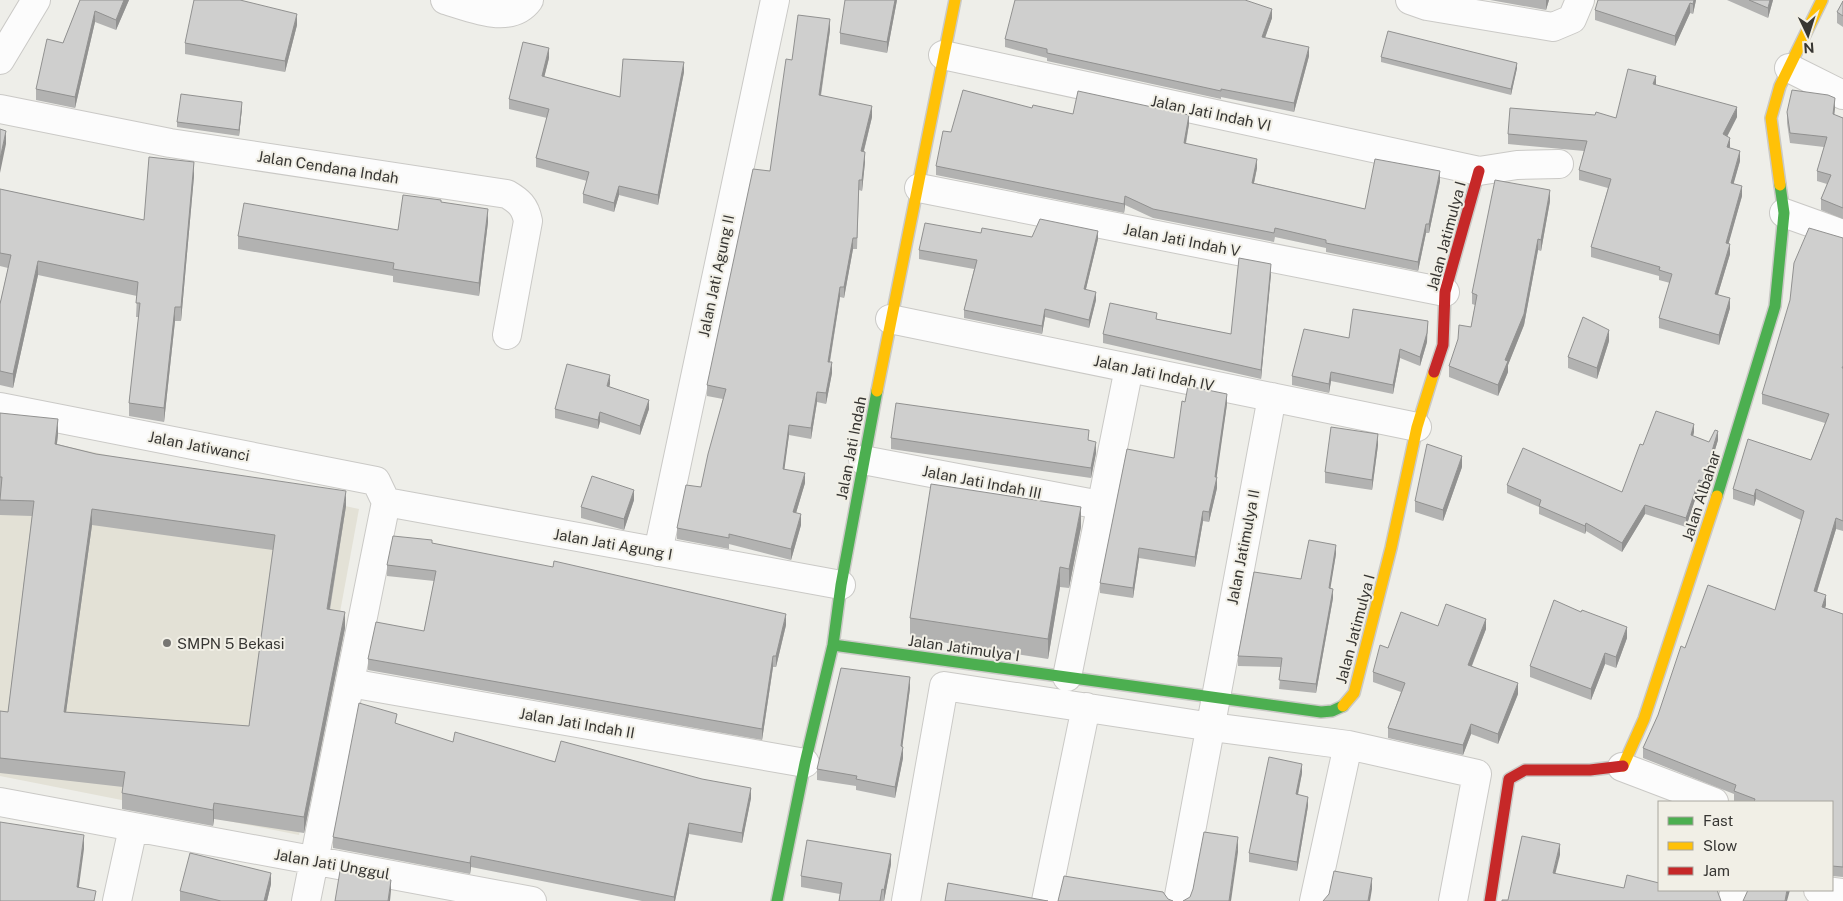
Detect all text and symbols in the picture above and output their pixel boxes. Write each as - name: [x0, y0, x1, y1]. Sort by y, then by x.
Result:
- north arrow: [1783, 10, 1833, 60]
- text: N: [1803, 40, 1815, 56]
- street label: Jalan Jati Indah VI: [1149, 92, 1273, 134]
- street label: Jalan Cendana Indah: [256, 147, 400, 187]
- street label: Jalan Jatimulya I: [1423, 179, 1469, 293]
- street label: Jalan Jati Agung II: [695, 213, 737, 339]
- street label: Jalan Jati Indah V: [1122, 220, 1242, 260]
- street label: Jalan Jati Indah IV: [1092, 352, 1216, 394]
- street label: Jalan Jati Indah: [833, 395, 869, 501]
- street label: Jalan Jatiwanci: [147, 428, 251, 464]
- street label: Jalan Albahar: [1678, 448, 1724, 543]
- street label: Jalan Jati Indah III: [921, 462, 1043, 502]
- street label: Jalan Jatimulya II: [1223, 488, 1263, 606]
- street label: Jalan Jati Agung I: [552, 525, 674, 563]
- street label: Jalan Jatimulya I: [1332, 572, 1378, 686]
- street label: Jalan Jatimulya I: [907, 632, 1021, 664]
- place label: SMPN 5 Bekasi: [177, 635, 284, 652]
- marker: SMPN 5 Bekasi: [161, 637, 173, 649]
- street label: Jalan Jati Indah II: [518, 704, 636, 742]
- legend: [1658, 801, 1833, 891]
- text: Fast: [1703, 812, 1733, 829]
- text: Slow: [1703, 837, 1738, 854]
- street label: Jalan Jati Unggul: [273, 845, 391, 883]
- text: Jam: [1703, 862, 1730, 879]

